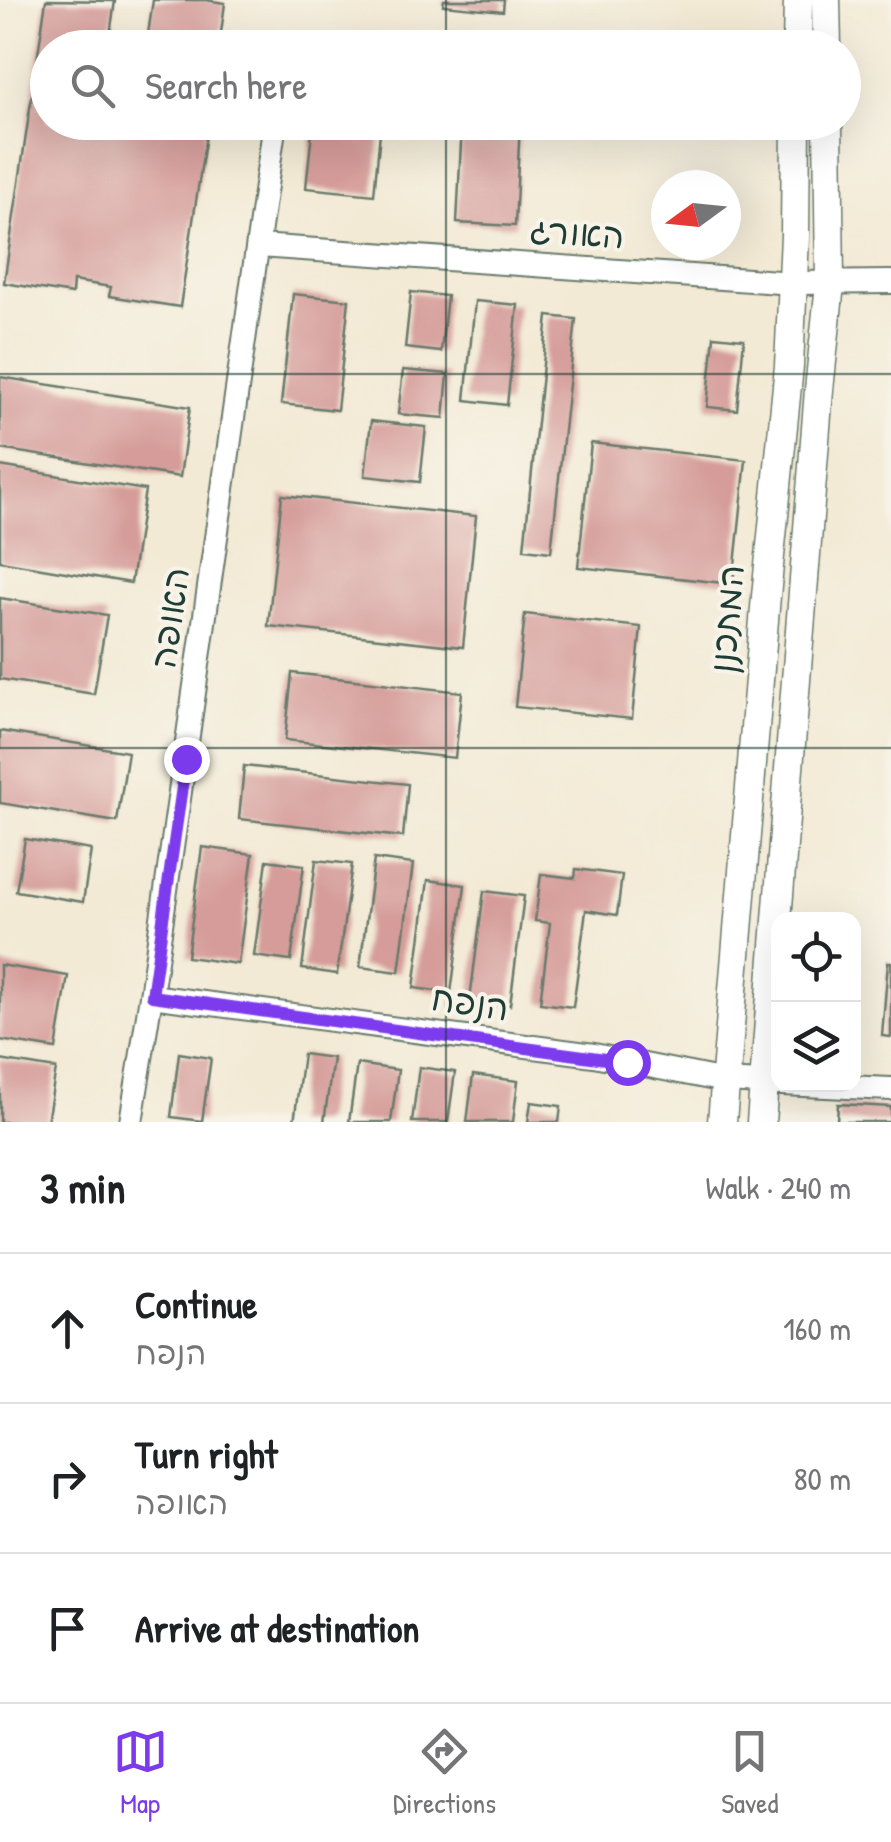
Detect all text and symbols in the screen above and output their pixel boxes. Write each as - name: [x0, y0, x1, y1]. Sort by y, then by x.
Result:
- search box: [30, 30, 861, 140]
- icon: search: [65, 58, 120, 113]
- text: Search here: [145, 59, 307, 111]
- north arrow: [651, 170, 741, 260]
- street label: האורג: [528, 206, 626, 259]
- street label: המתכנן: [698, 563, 755, 675]
- street label: האופה: [139, 564, 200, 672]
- route end: [164, 737, 210, 783]
- map controls: [771, 912, 861, 1092]
- button: locate: [771, 912, 861, 1002]
- street label: הנפח: [428, 974, 512, 1031]
- button: layers: [771, 1002, 861, 1092]
- route start: [605, 1040, 651, 1086]
- text: 3 min: [40, 1159, 125, 1216]
- text: Walk · 240 m: [705, 1166, 851, 1209]
- text: Continue: [135, 1278, 257, 1330]
- icon: ahead: [40, 1301, 95, 1356]
- text: 160 m: [783, 1307, 851, 1350]
- text: הנפח: [135, 1331, 206, 1374]
- text: Turn right: [135, 1428, 278, 1480]
- icon: right: [40, 1451, 95, 1506]
- text: 80 m: [794, 1457, 851, 1500]
- text: האופה: [135, 1481, 228, 1524]
- icon: arrive: [40, 1601, 95, 1656]
- text: Arrive at destination: [135, 1602, 419, 1654]
- tab: Map: [113, 1724, 168, 1822]
- tab: Directions: [393, 1724, 496, 1822]
- tab: Saved: [721, 1724, 778, 1822]

